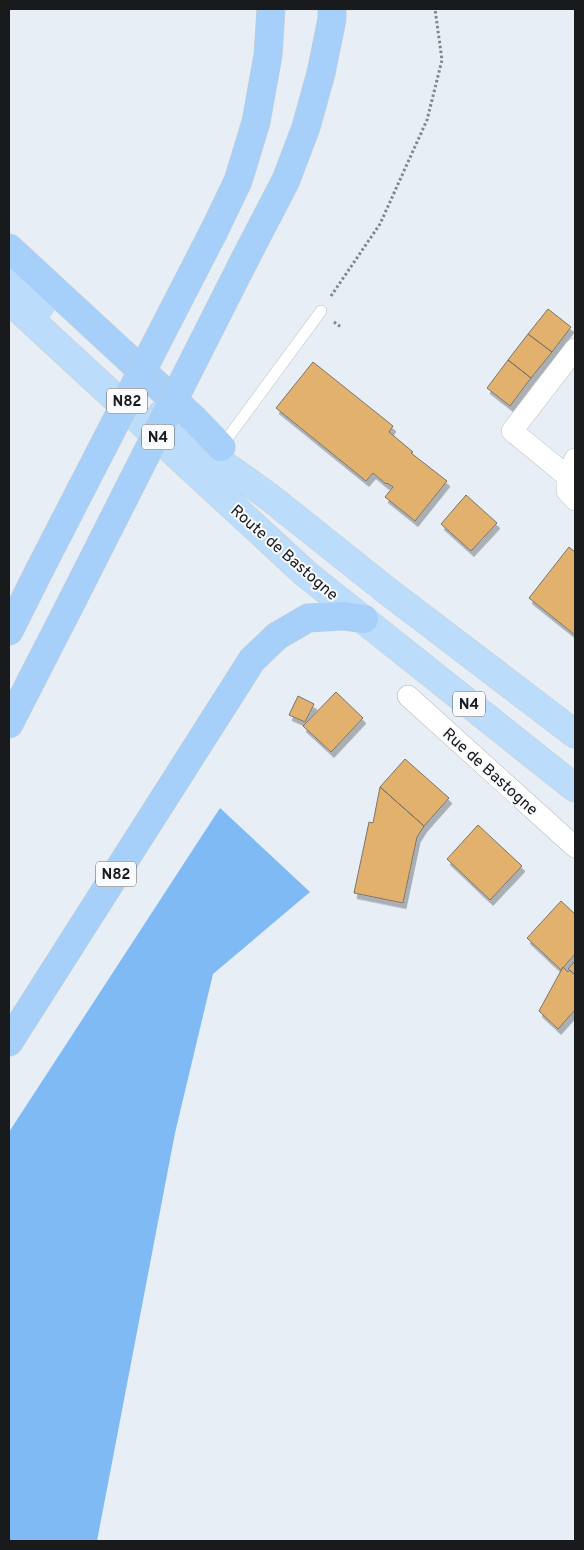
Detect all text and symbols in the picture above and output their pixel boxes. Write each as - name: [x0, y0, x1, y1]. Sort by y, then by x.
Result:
- road number: N82: [107, 388, 147, 414]
- road number: N4: [142, 424, 174, 450]
- street label: Route de Bastogne: [226, 501, 342, 606]
- road number: N4: [453, 692, 485, 716]
- street label: Rue de Bastogne: [438, 724, 542, 821]
- road number: N82: [96, 862, 136, 886]

